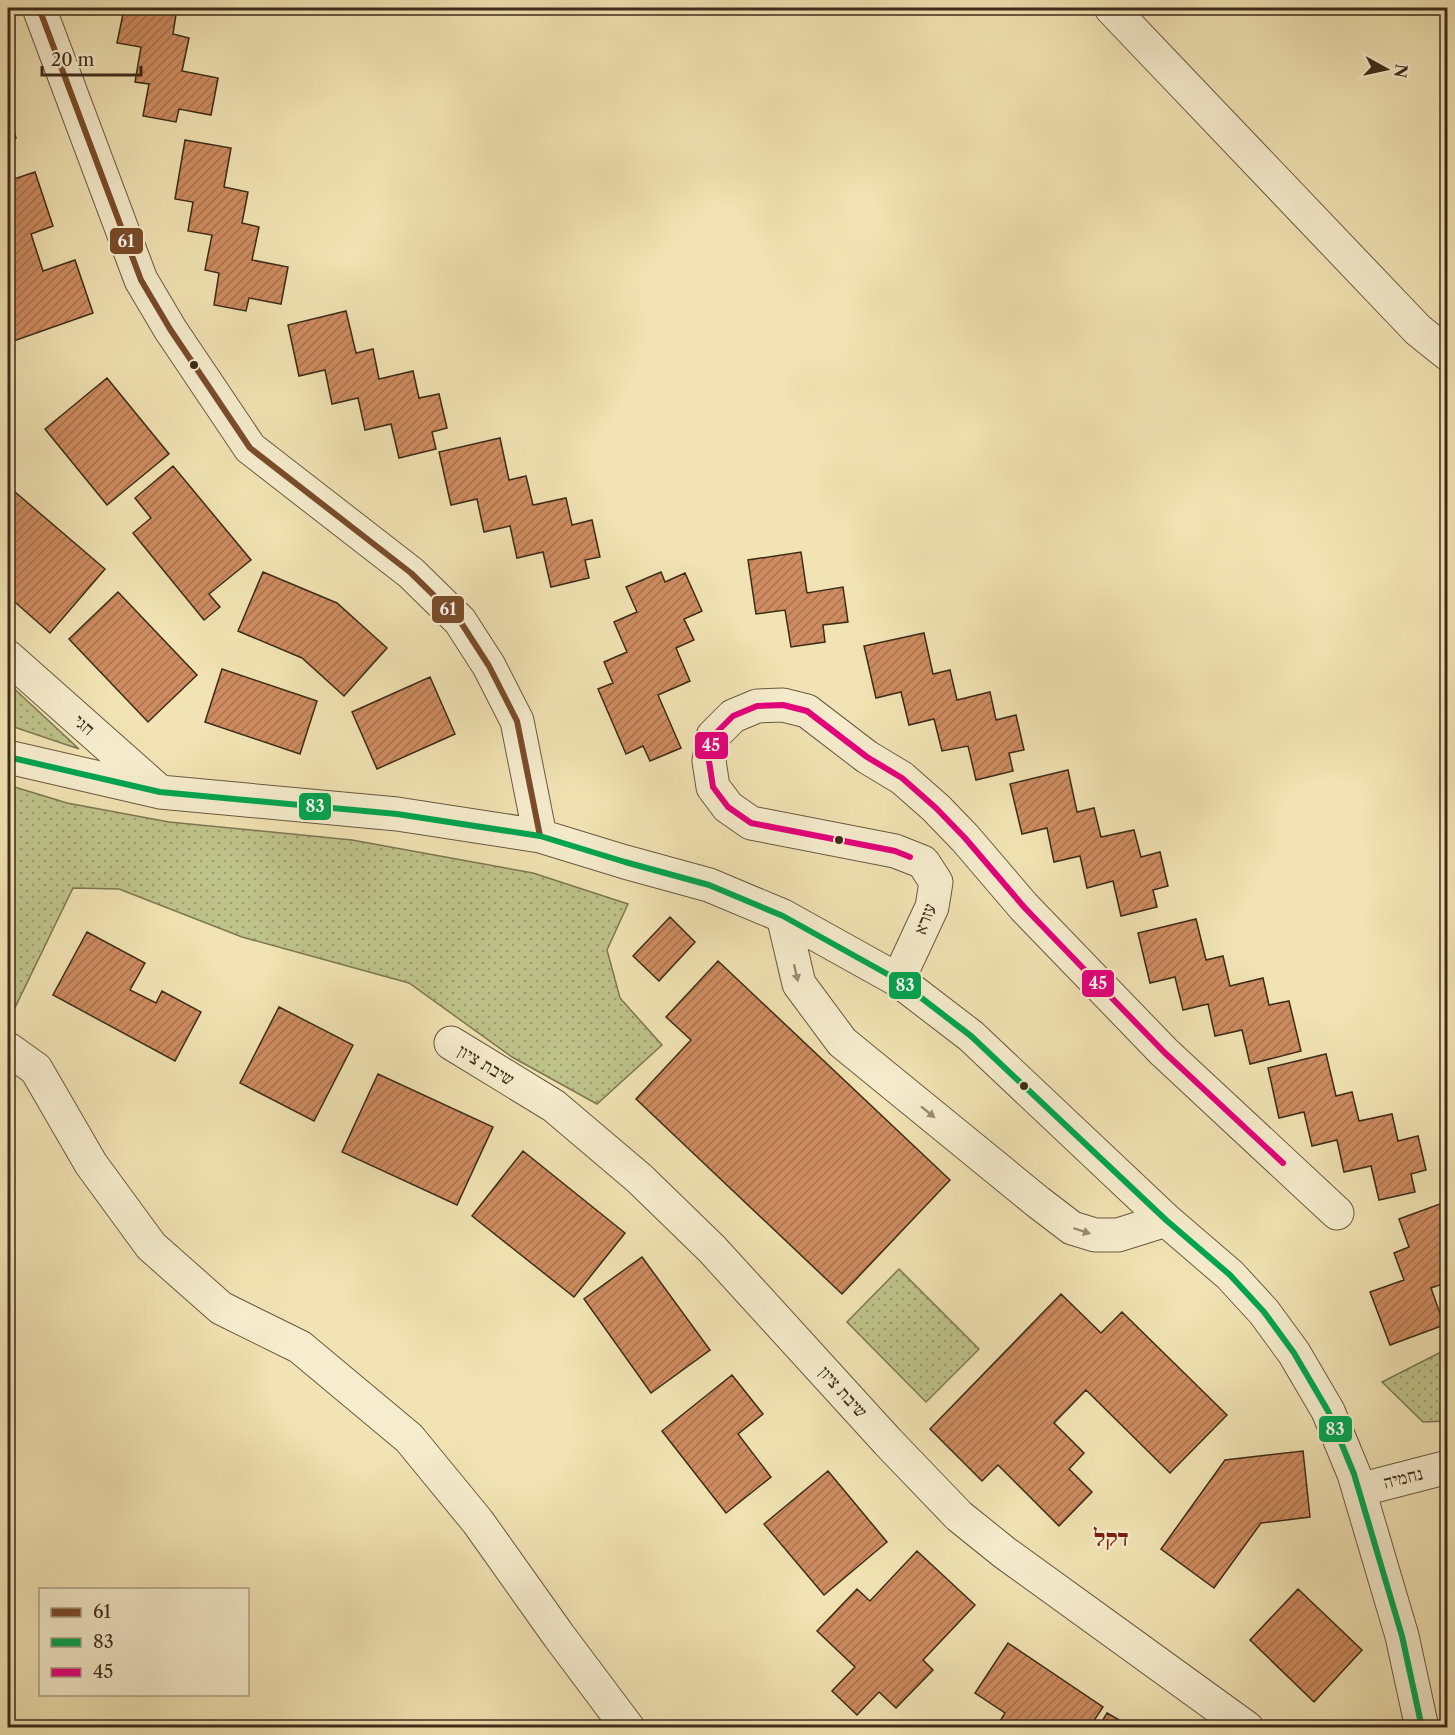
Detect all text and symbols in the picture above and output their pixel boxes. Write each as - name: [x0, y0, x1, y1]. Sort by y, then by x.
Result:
- scale bar: [42, 39, 141, 77]
- north arrow: [1356, 39, 1416, 99]
- text: 20 m: [51, 49, 95, 71]
- text: N: [1390, 63, 1412, 79]
- line badge: 61: [109, 227, 144, 255]
- text: 61: [118, 231, 135, 251]
- unlabelled marker: [188, 359, 200, 371]
- line badge: 61: [431, 595, 465, 624]
- text: 61: [440, 599, 457, 619]
- street label: חגי: [69, 710, 99, 740]
- line badge: 45: [694, 731, 729, 760]
- text: 45: [702, 735, 720, 755]
- line badge: 83: [298, 792, 332, 821]
- text: 83: [306, 796, 324, 816]
- unlabelled marker: [833, 834, 845, 846]
- street label: עזרא: [909, 900, 941, 938]
- one-way arrow: [792, 963, 802, 982]
- line badge: 45: [1081, 969, 1115, 998]
- line badge: 83: [888, 971, 922, 1000]
- text: 45: [1089, 973, 1107, 993]
- text: 83: [896, 975, 914, 995]
- street label: שיבת ציון: [454, 1040, 518, 1090]
- unlabelled marker: [1018, 1080, 1030, 1092]
- one-way arrow: [920, 1105, 935, 1118]
- one-way arrow: [1073, 1227, 1091, 1236]
- street label: שיבת ציון: [814, 1362, 872, 1422]
- line badge: 83: [1318, 1415, 1353, 1443]
- text: 83: [1326, 1419, 1344, 1439]
- street label: נחמיה: [1381, 1462, 1425, 1494]
- district label: דקל: [1093, 1523, 1129, 1552]
- legend: [39, 1588, 249, 1696]
- text: 61: [93, 1601, 112, 1623]
- text: 83: [93, 1631, 114, 1653]
- text: 45: [93, 1661, 113, 1683]

